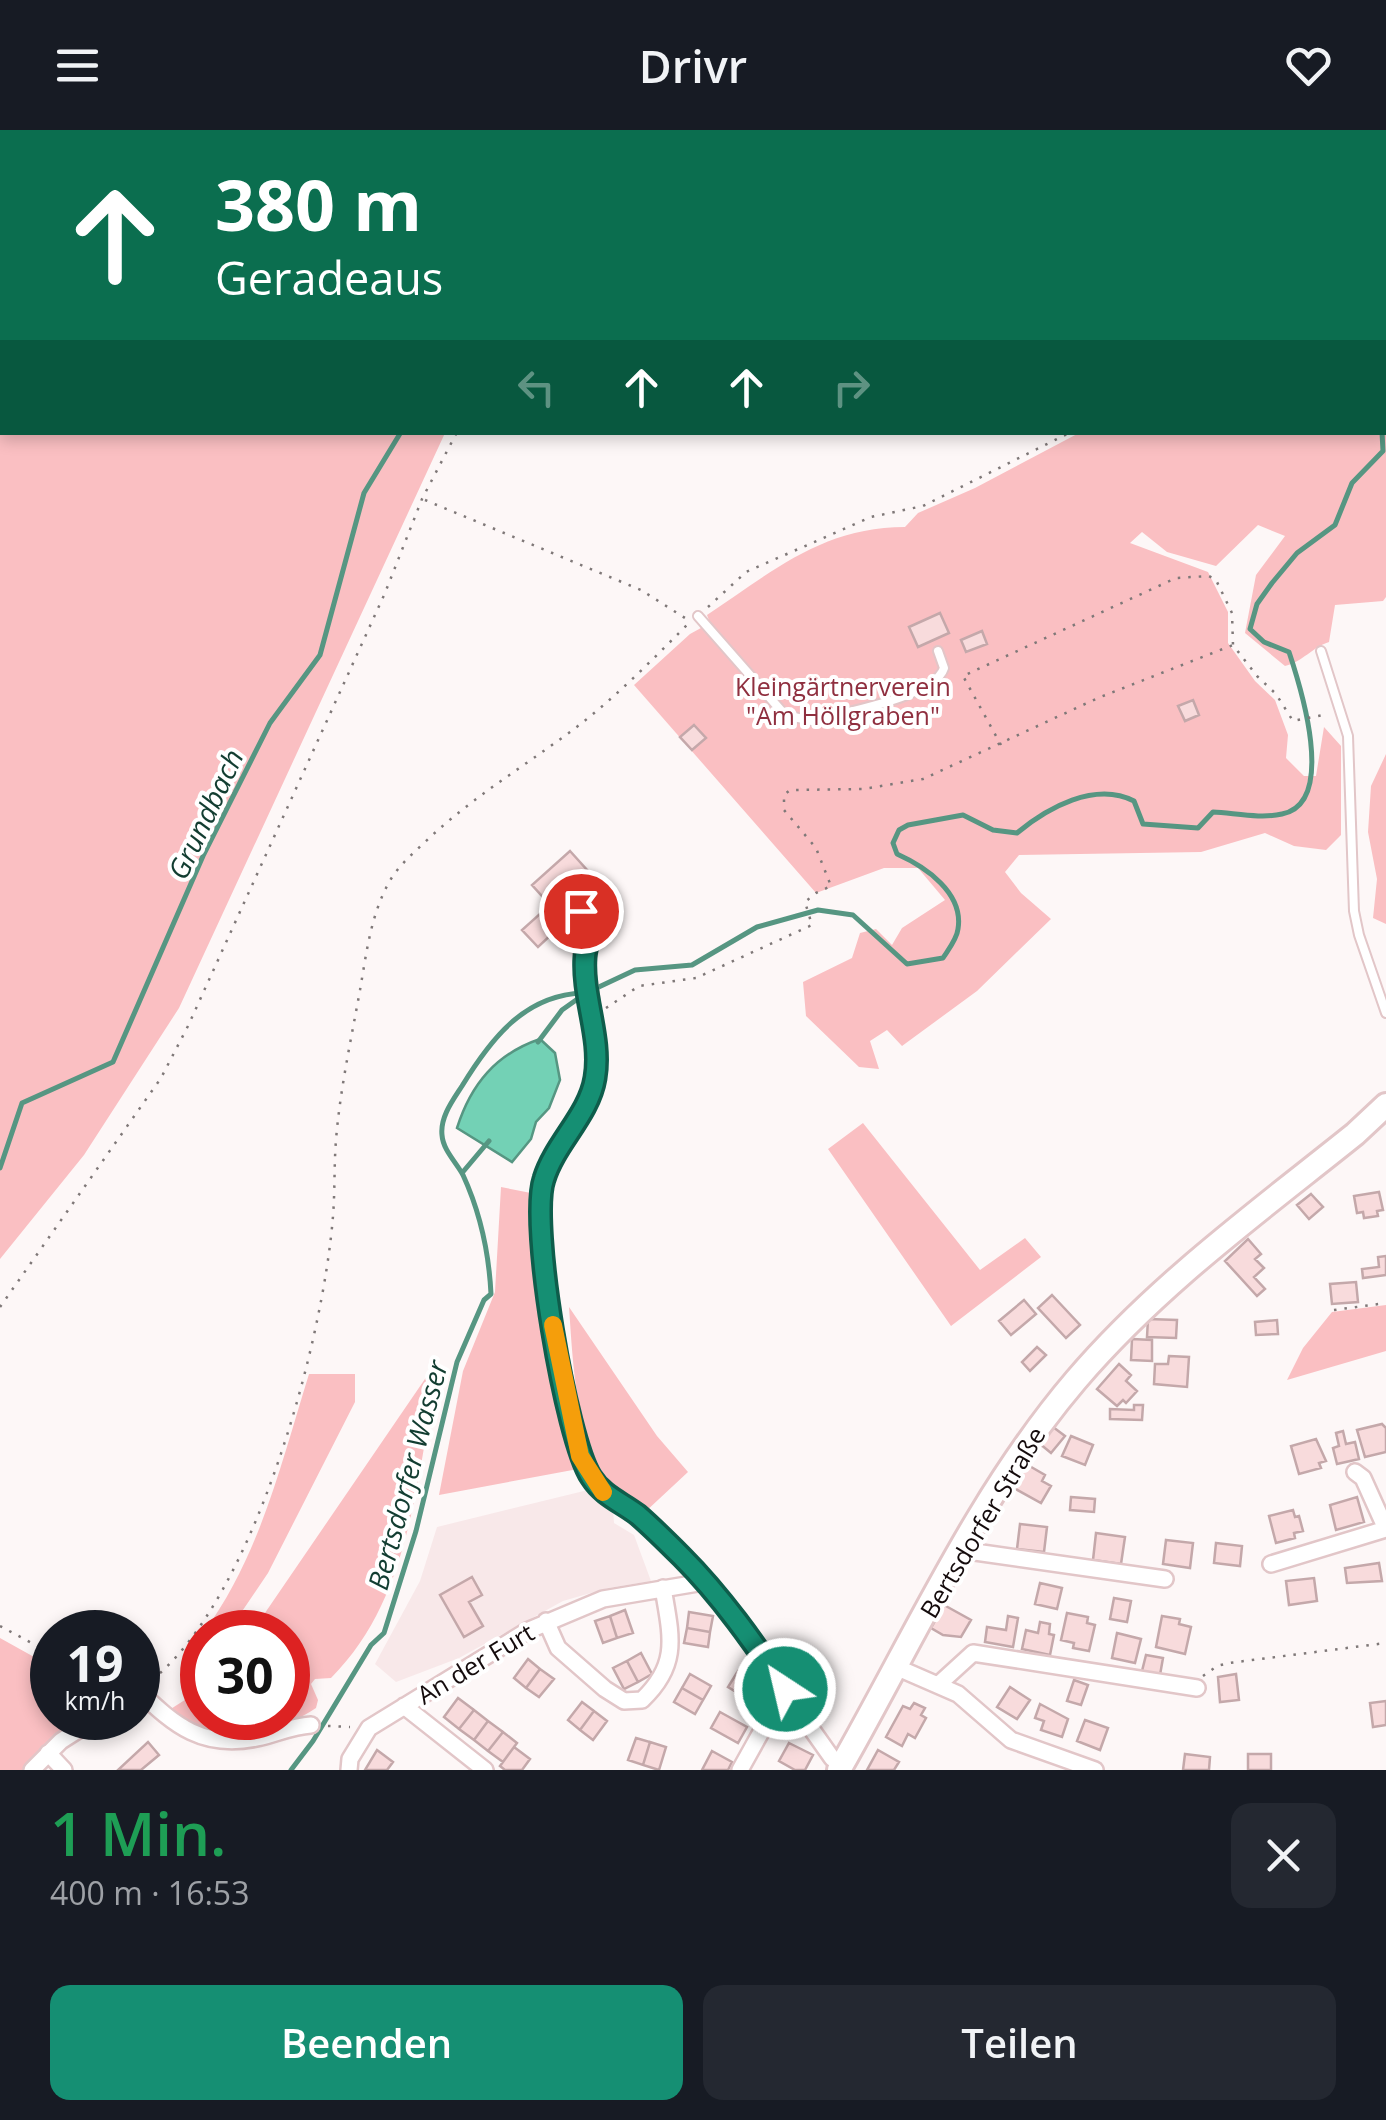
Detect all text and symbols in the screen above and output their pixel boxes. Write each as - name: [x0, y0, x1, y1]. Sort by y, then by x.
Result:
- text: Drivr: [639, 35, 747, 96]
- icon: menu: [50, 38, 105, 93]
- icon: heart: [1281, 38, 1336, 93]
- text: 380 m: [215, 156, 422, 252]
- icon: ahead: [50, 170, 180, 300]
- text: Geradeaus: [215, 247, 443, 308]
- icon: left: [509, 360, 564, 415]
- icon: ahead: [614, 360, 669, 415]
- icon: ahead: [719, 360, 774, 415]
- icon: right: [824, 360, 879, 415]
- park label: Kleingärtnerverein "Am Höllgraben": [735, 669, 951, 732]
- water label: Grundbach: [158, 743, 252, 885]
- pin: [539, 869, 624, 954]
- icon: arrive: [554, 884, 609, 939]
- water label: Bertsdorfer Wasser: [358, 1355, 456, 1594]
- street label: Bertsdorfer Straße: [911, 1420, 1053, 1624]
- speed limit sign: 30: [180, 1610, 310, 1740]
- street label: An der Furt: [410, 1615, 540, 1711]
- text: 19: [66, 1629, 124, 1697]
- position arrow: [733, 1637, 837, 1741]
- text: km/h: [65, 1683, 125, 1717]
- text: 1 Min.: [50, 1792, 226, 1874]
- button: close: [1231, 1803, 1336, 1908]
- text: 400 m · 16:53: [50, 1871, 249, 1914]
- button: Beenden: [50, 1985, 683, 2100]
- button: Teilen: [703, 1985, 1336, 2100]

